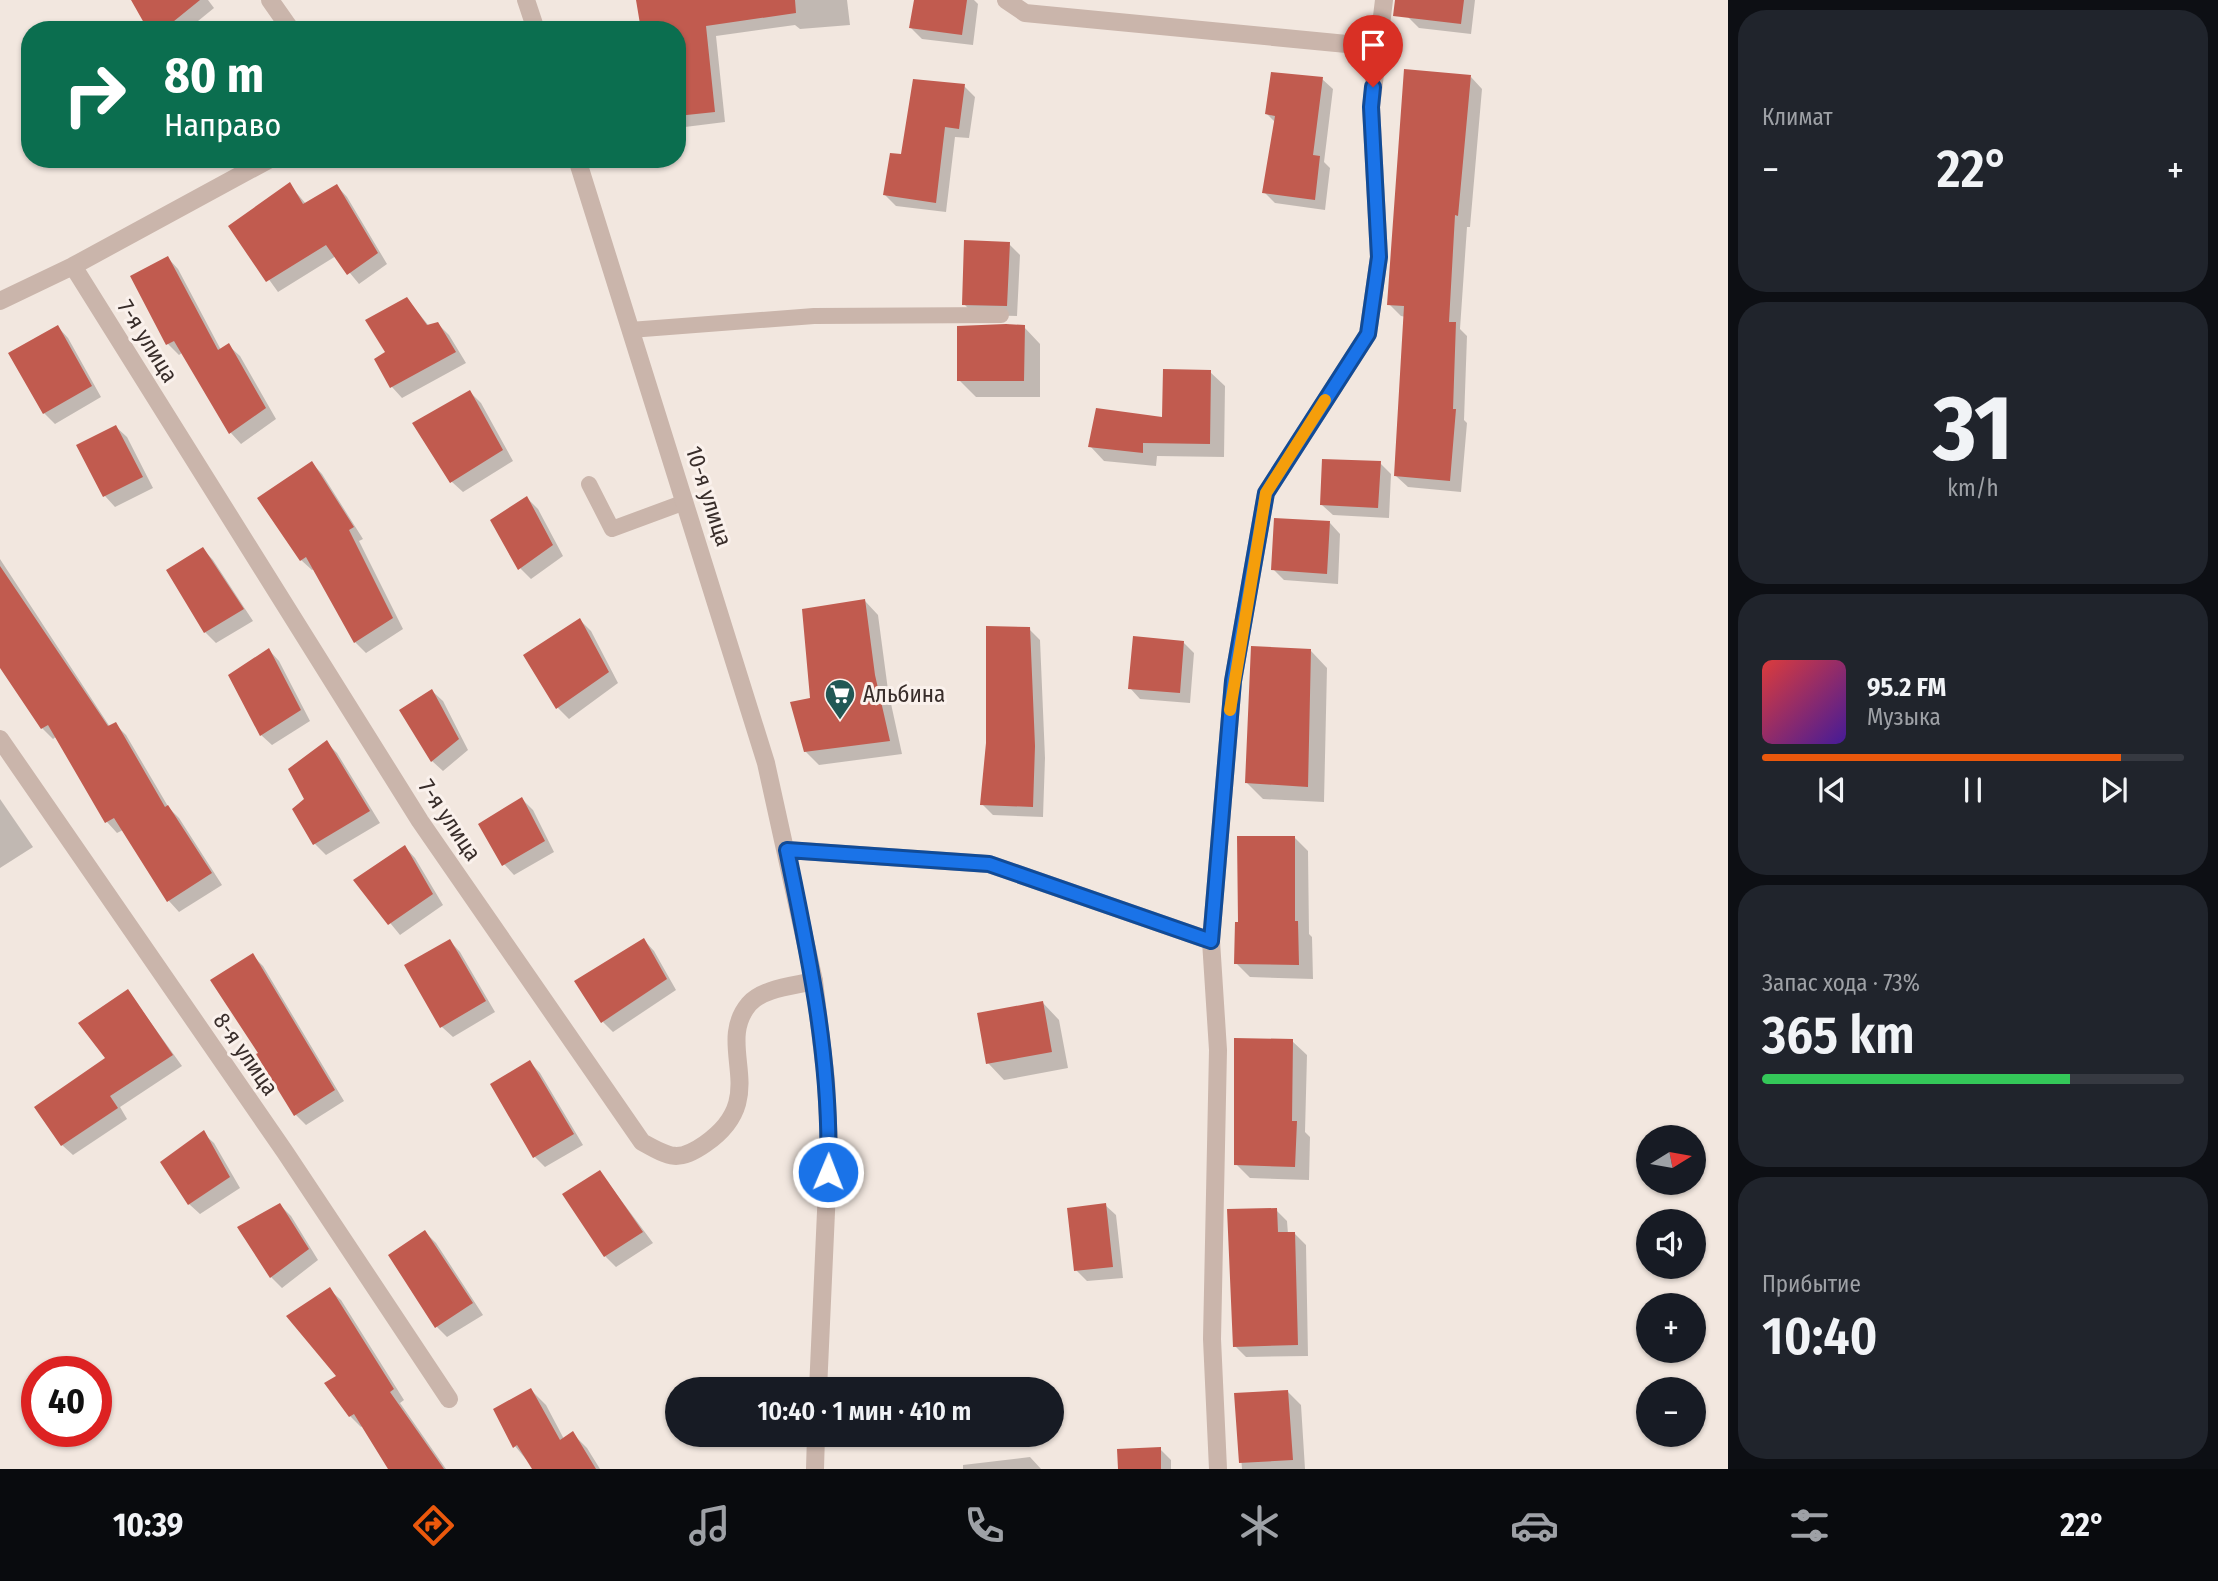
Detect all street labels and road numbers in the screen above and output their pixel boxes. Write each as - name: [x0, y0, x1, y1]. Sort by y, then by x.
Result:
- street label: 7-я улица: [112, 295, 184, 387]
- street label: 10-я улица: [680, 442, 738, 550]
- street label: 7-я улица: [413, 774, 487, 866]
- street label: 8-я улица: [208, 1007, 284, 1101]

